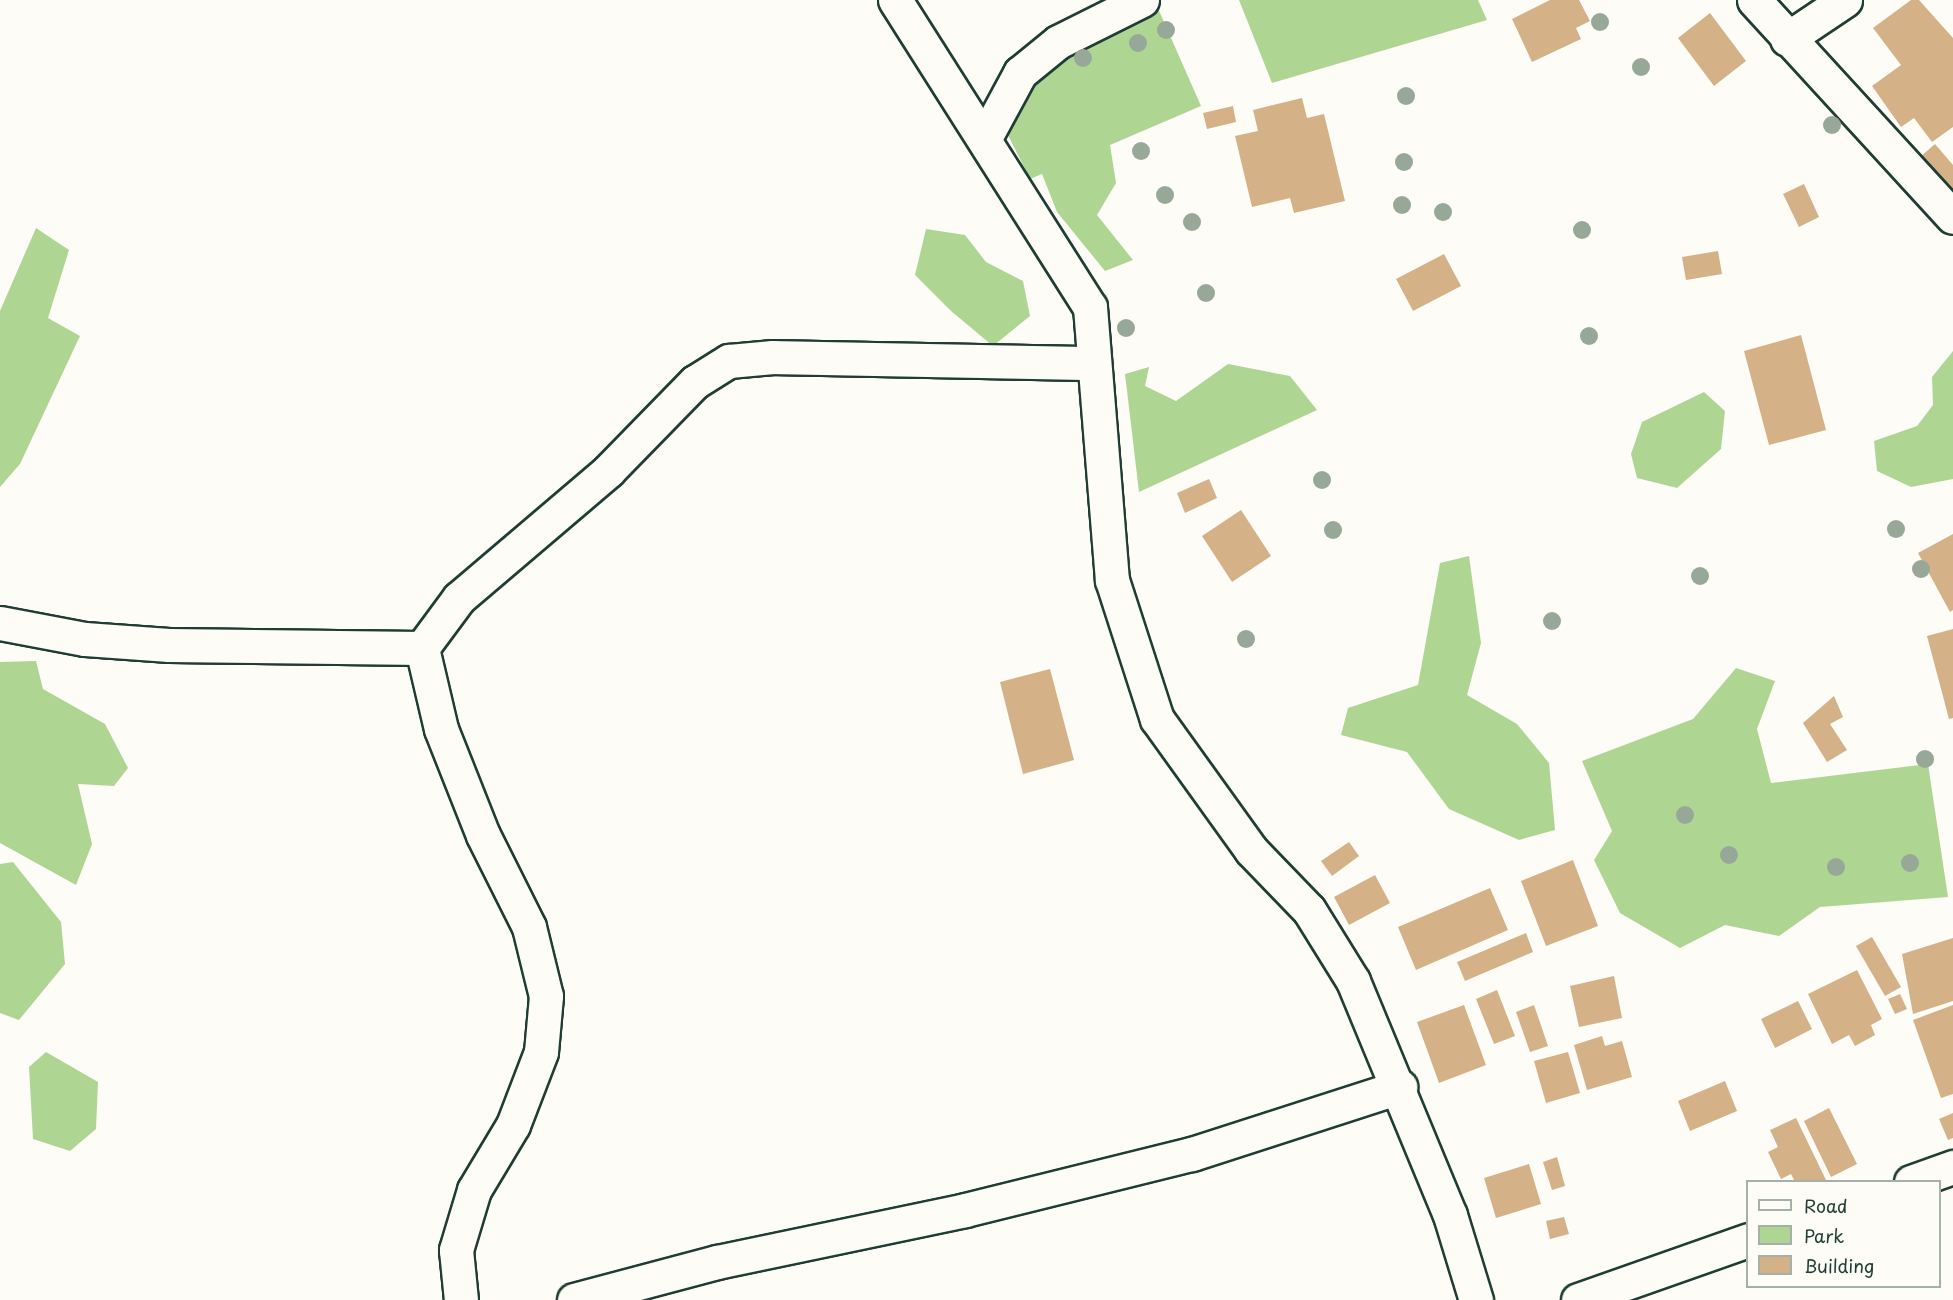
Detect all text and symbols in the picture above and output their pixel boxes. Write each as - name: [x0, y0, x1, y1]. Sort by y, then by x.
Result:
- legend: [1746, 1180, 1941, 1288]
- text: Road: [1804, 1192, 1848, 1219]
- text: Park: [1804, 1222, 1844, 1249]
- text: Building: [1804, 1252, 1874, 1279]

